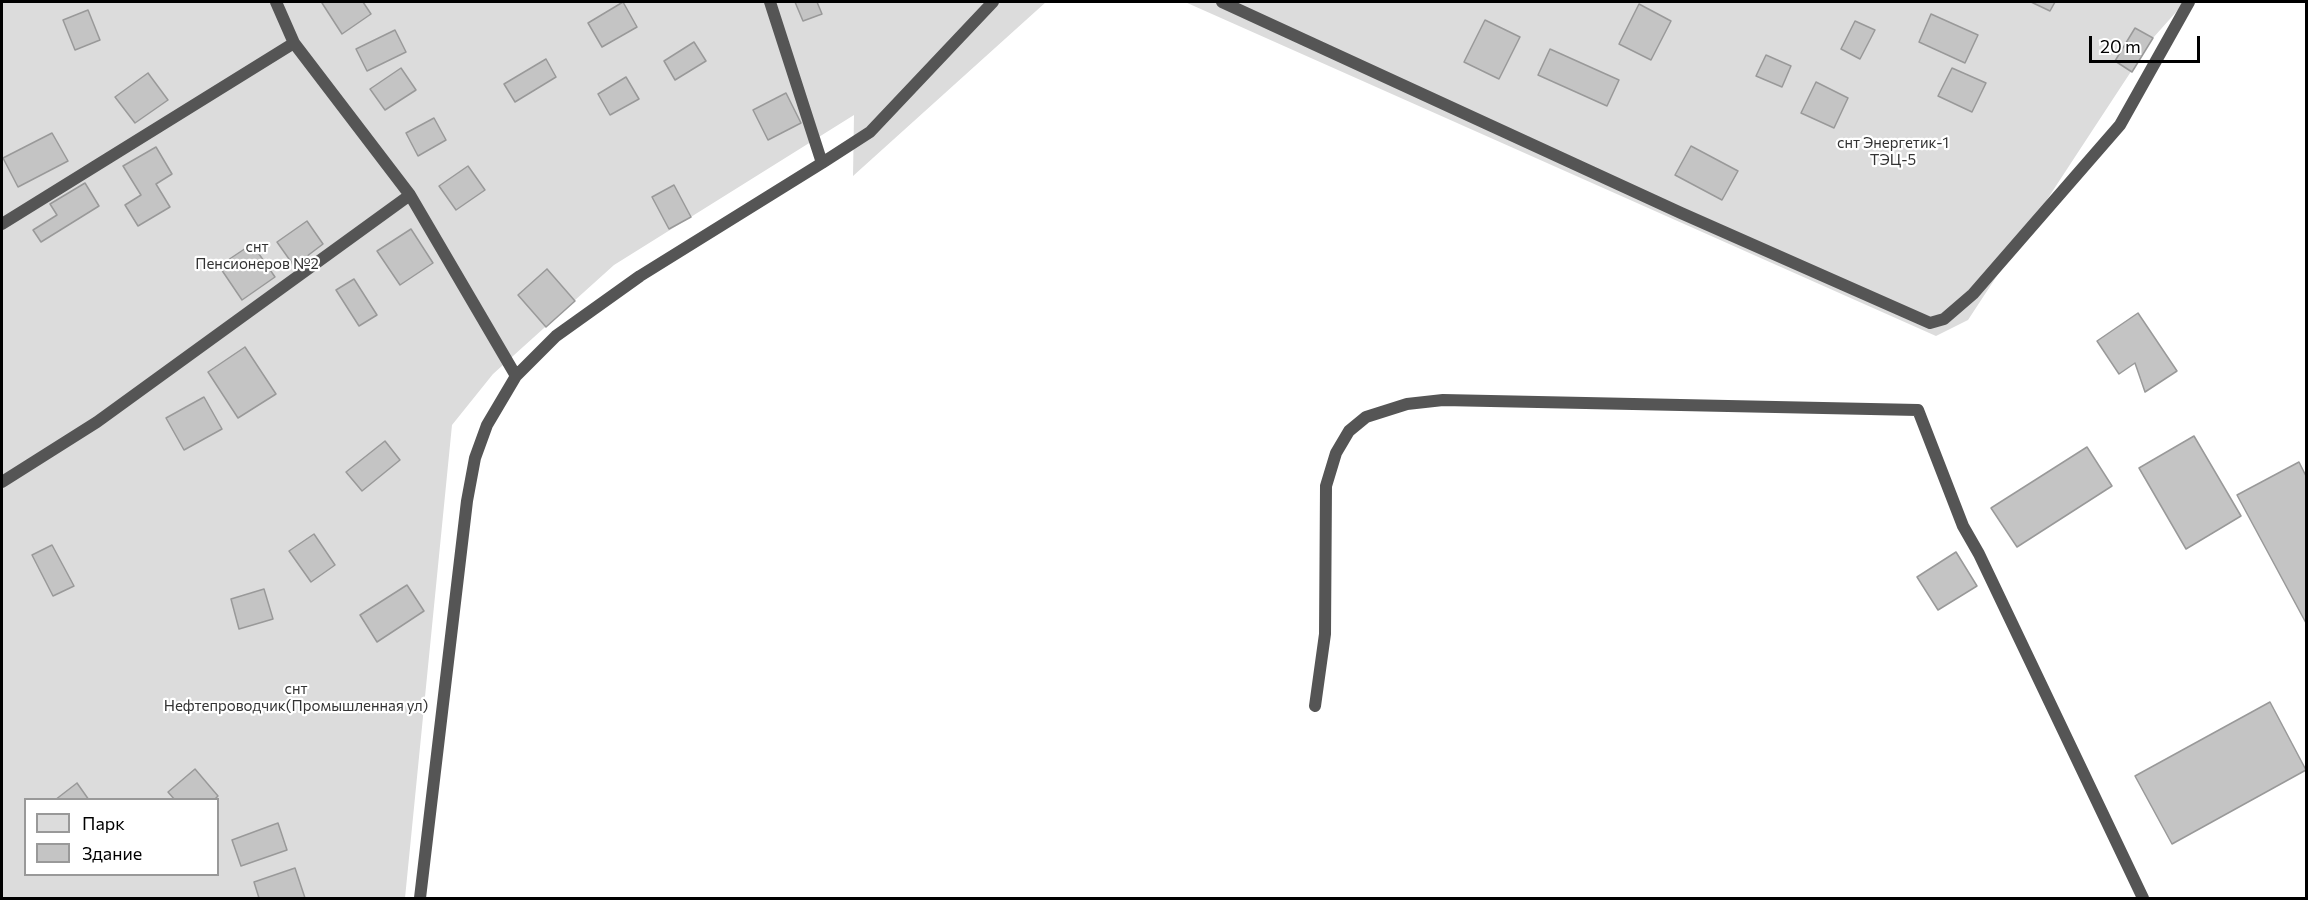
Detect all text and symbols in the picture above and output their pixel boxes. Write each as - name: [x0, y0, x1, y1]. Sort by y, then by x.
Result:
- scale bar: [2092, 24, 2203, 62]
- text: 20 m: [2100, 35, 2141, 57]
- park label: снт Энергетик-1 ТЭЦ-5: [1837, 134, 1949, 169]
- park label: снт Пенсионеров №2: [195, 238, 319, 273]
- park label: снт Нефтепроводчик(Промышленная ул): [164, 680, 428, 715]
- legend: [24, 798, 219, 876]
- text: Парк: [82, 812, 125, 834]
- text: Здание: [82, 842, 142, 864]

